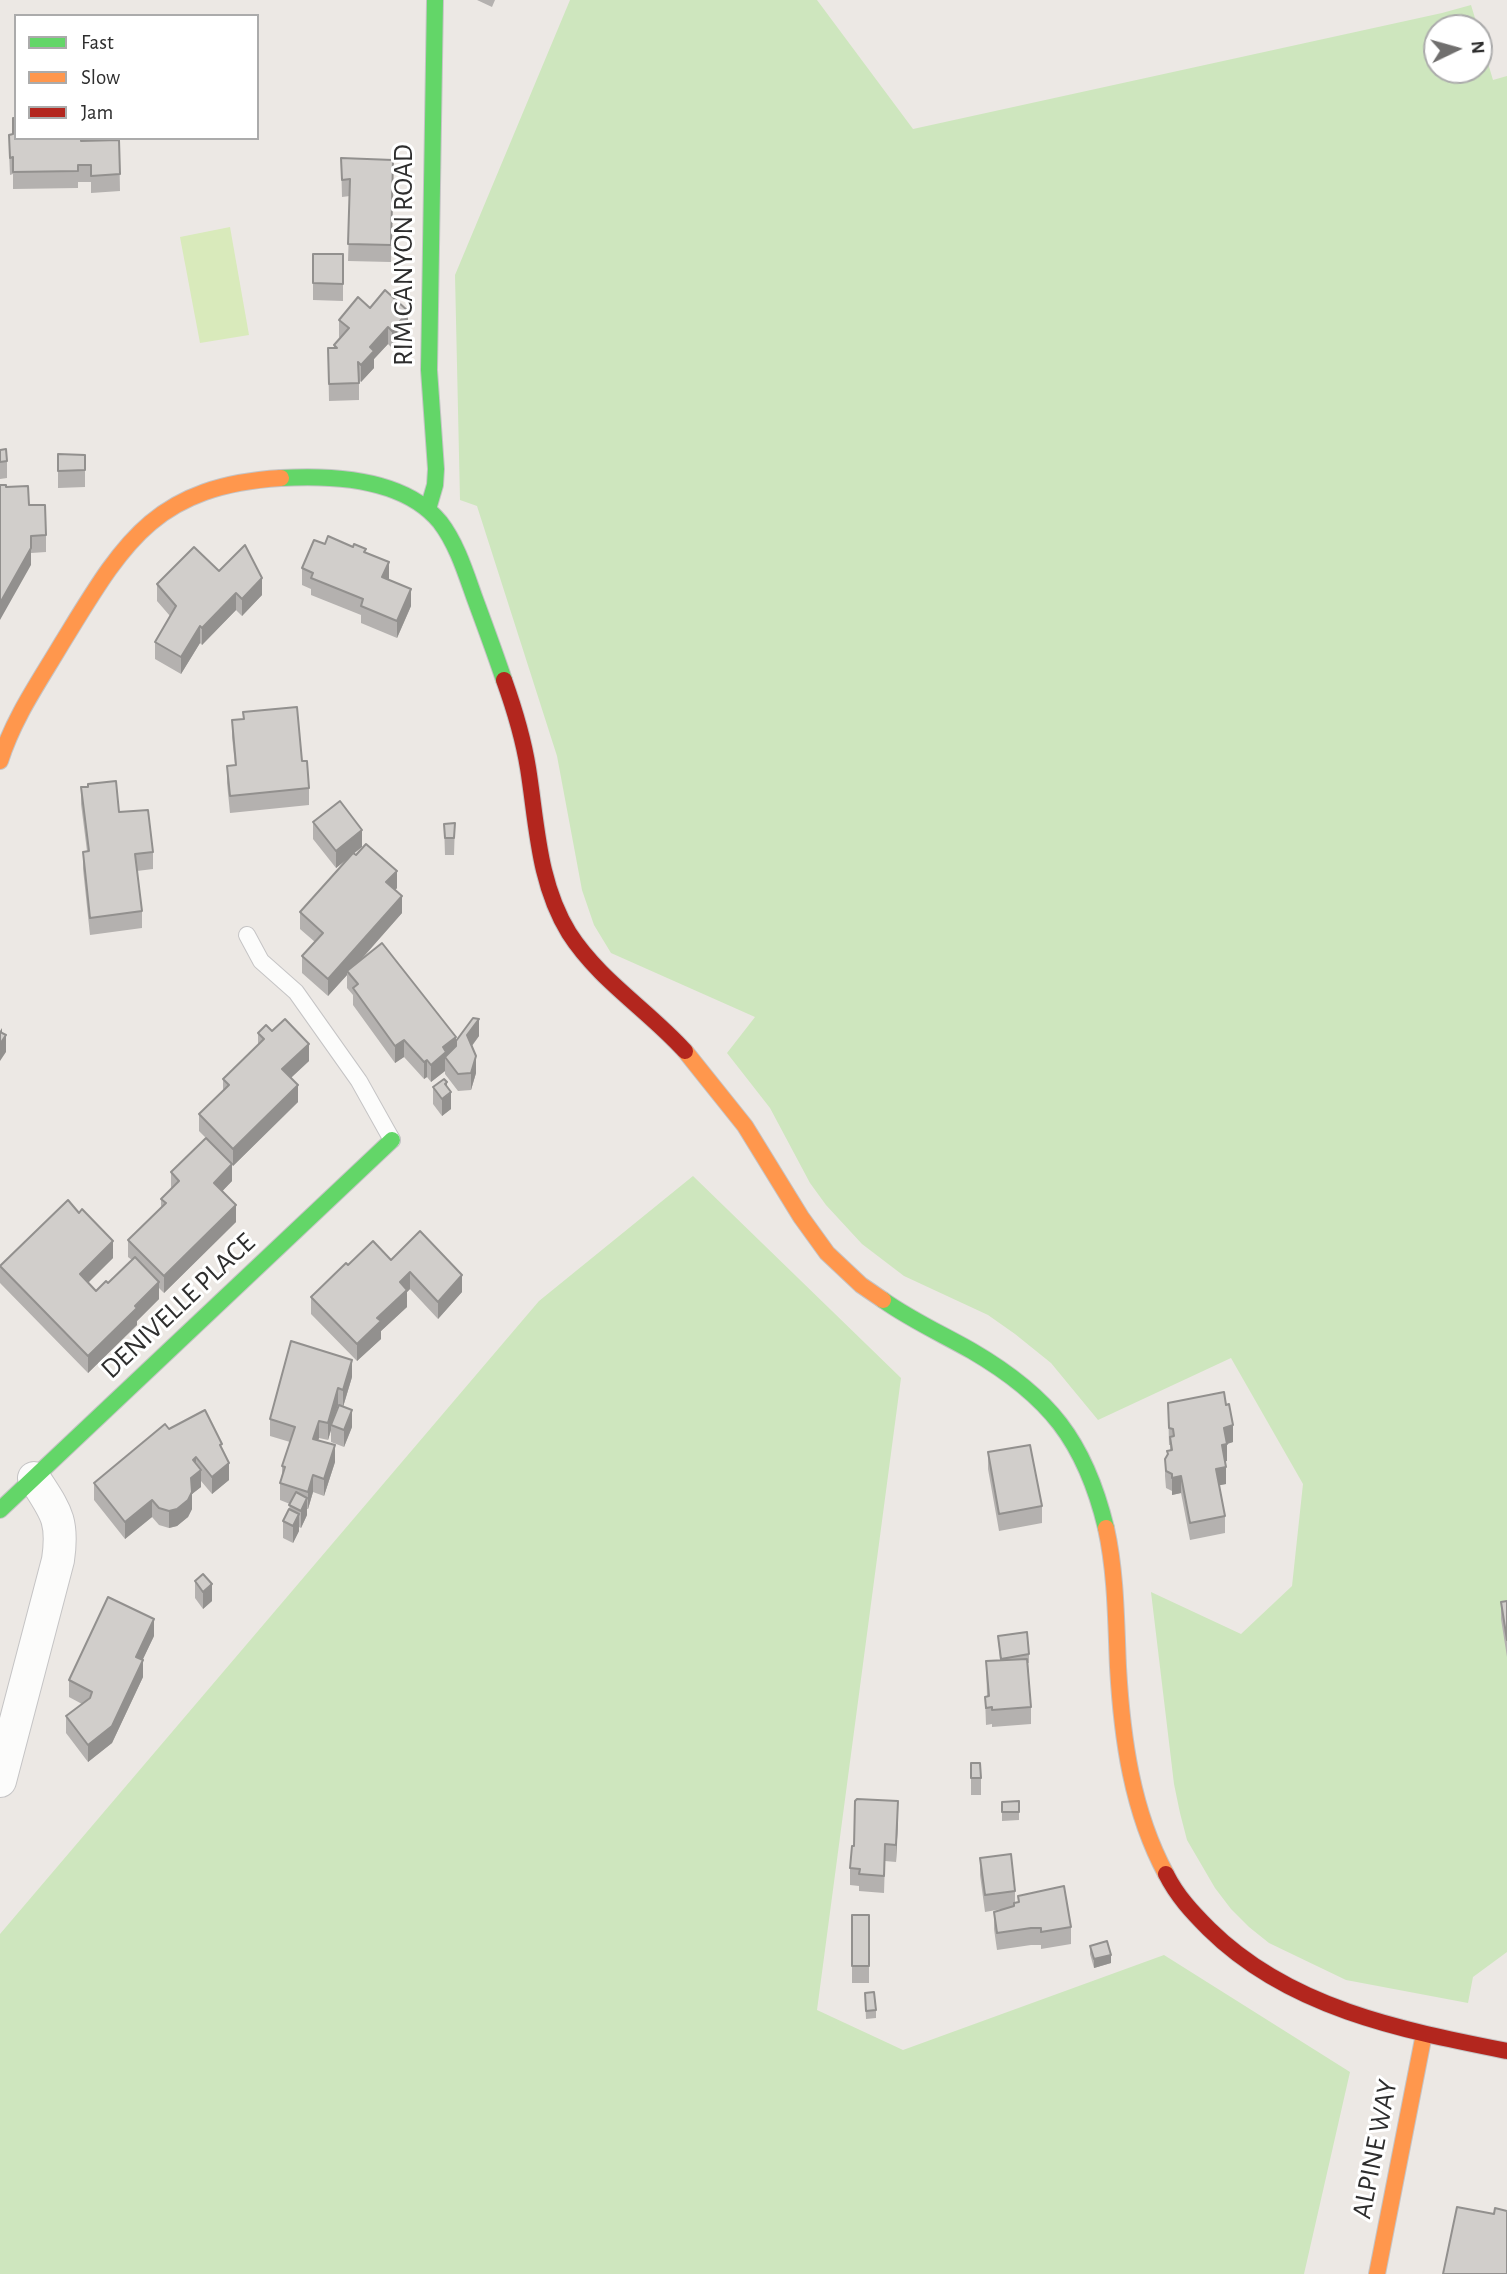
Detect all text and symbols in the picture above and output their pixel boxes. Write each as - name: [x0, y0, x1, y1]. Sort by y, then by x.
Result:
- legend: [14, 14, 259, 140]
- north arrow: [1423, 14, 1493, 84]
- text: Fast: [81, 32, 114, 53]
- text: N: [1467, 40, 1487, 55]
- text: Slow: [81, 67, 120, 88]
- text: Jam: [81, 102, 113, 123]
- street label: RIM CANYON ROAD: [387, 144, 421, 366]
- street label: DENIVELLE PLACE: [94, 1226, 262, 1386]
- street label: ALPINE WAY: [1345, 2077, 1405, 2221]

